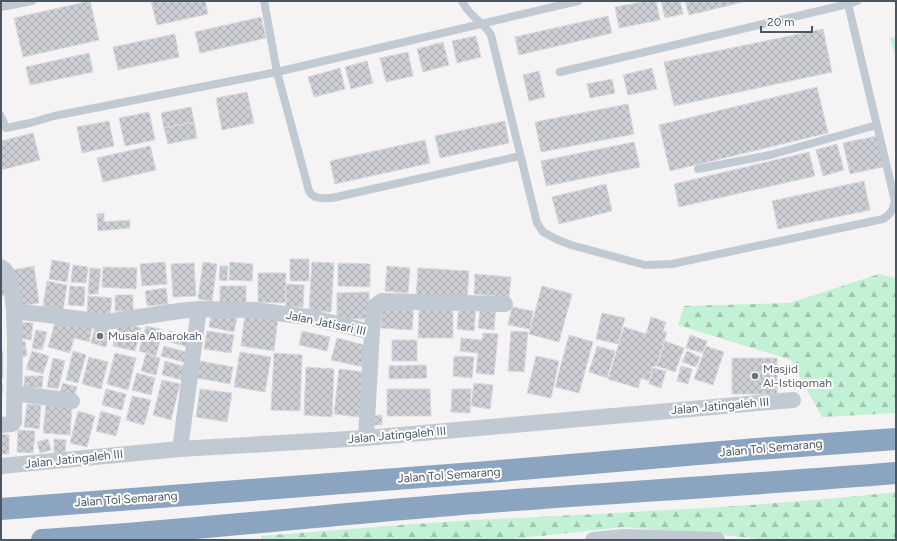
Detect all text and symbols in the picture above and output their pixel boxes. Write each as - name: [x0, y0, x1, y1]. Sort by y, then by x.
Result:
- scale bar: [761, 8, 812, 34]
- text: 20 m: [767, 15, 795, 29]
- street label: Jalan Jatisari III: [285, 308, 367, 338]
- place label: Musala Albarokah: [108, 329, 202, 343]
- marker: Musala Albarokah: [95, 331, 105, 341]
- place label: Masjid Al-Istiqomah: [763, 362, 832, 390]
- marker: Masjid Al-Istiqomah: [750, 371, 760, 381]
- street label: Jalan Jatingaleh III: [670, 395, 770, 417]
- street label: Jalan Jatingaleh III: [347, 424, 447, 446]
- street label: Jalan Tol Semarang: [719, 437, 823, 459]
- street label: Jalan Jatingaleh III: [24, 447, 124, 471]
- street label: Jalan Tol Semarang: [397, 464, 501, 486]
- street label: Jalan Tol Semarang: [74, 488, 178, 510]

